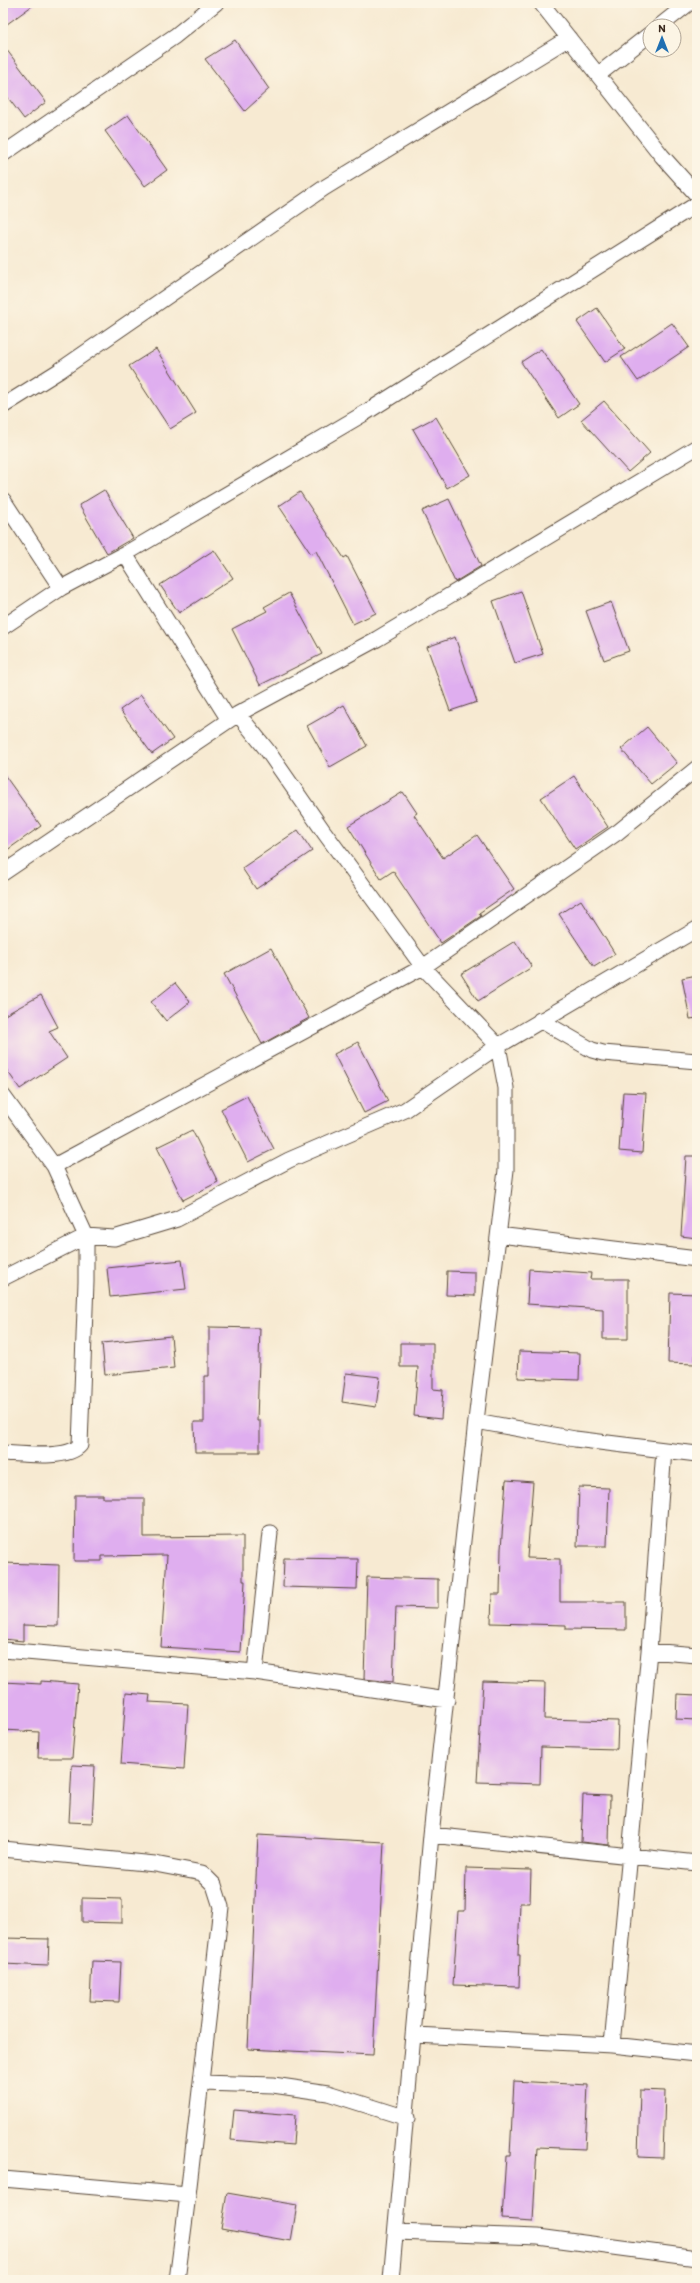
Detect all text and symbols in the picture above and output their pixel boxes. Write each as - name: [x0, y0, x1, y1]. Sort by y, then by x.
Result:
- north arrow: [642, 18, 682, 58]
- text: N: [658, 22, 666, 35]

